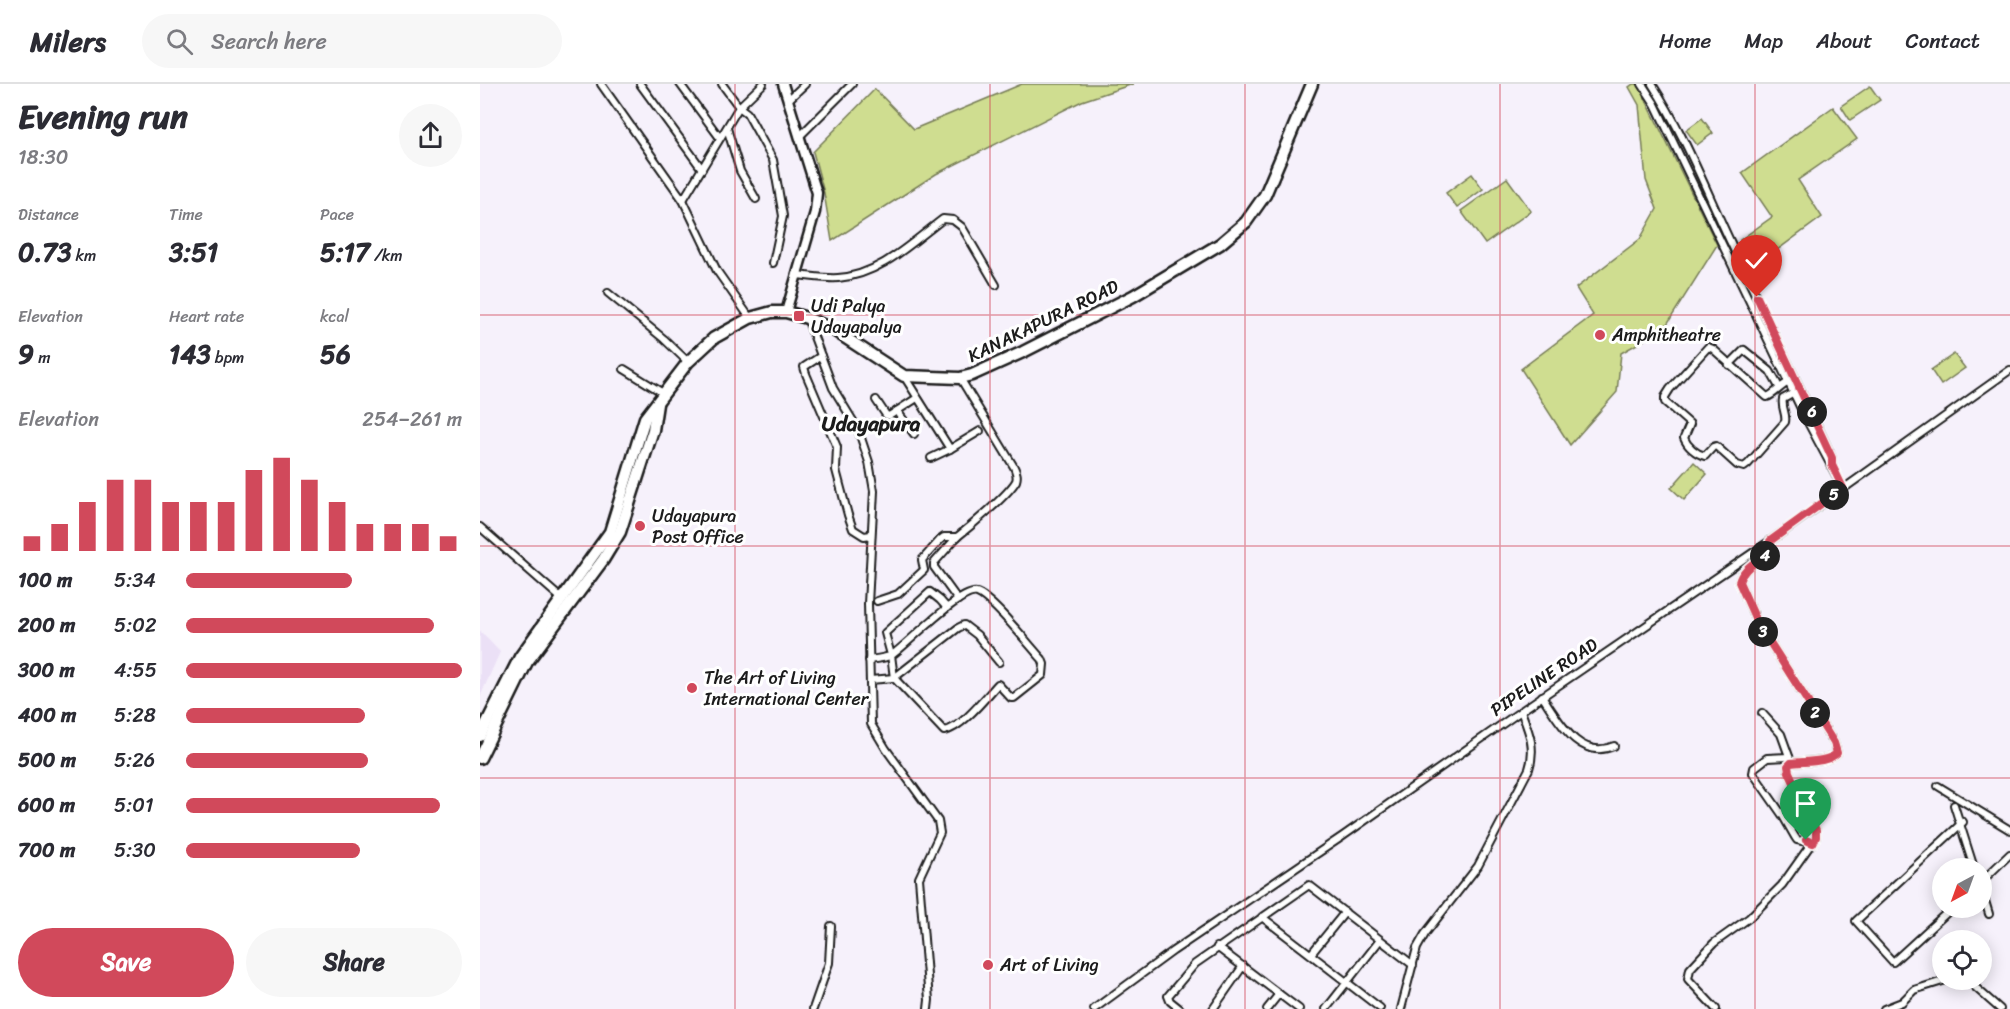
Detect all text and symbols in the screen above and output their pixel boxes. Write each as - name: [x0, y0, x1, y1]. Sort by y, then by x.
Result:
- search box: [142, 14, 562, 68]
- text: Milers: [30, 17, 106, 66]
- text: Search here: [211, 22, 327, 61]
- text: Home: [1659, 22, 1711, 60]
- text: Map: [1744, 22, 1783, 60]
- text: About: [1816, 22, 1873, 60]
- text: Contact: [1906, 22, 1980, 60]
- icon: search: [163, 25, 196, 58]
- text: Evening run: [18, 88, 188, 146]
- button: share: [399, 104, 462, 167]
- text: 18:30: [18, 140, 68, 175]
- text: Distance: [18, 200, 79, 229]
- text: Time: [169, 200, 203, 229]
- text: Pace: [320, 200, 354, 229]
- text: 0.73: [18, 229, 71, 275]
- text: 3:51: [169, 229, 218, 275]
- text: 5:17: [320, 229, 370, 275]
- pin: [1731, 235, 1782, 297]
- text: km: [71, 241, 96, 270]
- text: /km: [370, 241, 403, 270]
- icon: check: [1740, 244, 1773, 277]
- street label: KANAKAPURA ROAD: [962, 270, 1124, 371]
- place label: Udi Palya Udayapalya: [811, 290, 902, 343]
- text: Elevation: [18, 302, 83, 331]
- text: Heart rate: [169, 302, 244, 331]
- text: kcal: [320, 302, 349, 331]
- marker: Udi Palya Udayapalya: [792, 309, 806, 323]
- place label: Amphitheatre: [1611, 319, 1721, 351]
- marker: Amphitheatre: [1593, 328, 1607, 342]
- text: 9: [18, 331, 34, 377]
- text: 143: [169, 331, 211, 377]
- text: 56: [320, 331, 351, 377]
- text: m: [34, 343, 50, 372]
- text: bpm: [211, 343, 244, 372]
- pin: 6: [1797, 397, 1827, 427]
- text: 6: [1807, 397, 1817, 426]
- text: Elevation: [18, 402, 99, 437]
- text: 254–261 m: [362, 402, 462, 437]
- district label: Udayapura: [822, 405, 921, 443]
- pin: 5: [1819, 480, 1849, 510]
- text: 5: [1829, 480, 1839, 509]
- place label: Udayapura Post Office: [652, 500, 744, 553]
- marker: Udayapura Post Office: [633, 519, 647, 533]
- pin: 4: [1750, 541, 1780, 571]
- text: 4: [1760, 541, 1770, 570]
- text: 100 m: [18, 563, 72, 598]
- text: 5:34: [114, 563, 156, 598]
- text: 200 m: [18, 608, 75, 643]
- text: 5:02: [114, 608, 156, 643]
- pin: 3: [1748, 617, 1778, 647]
- text: 3: [1759, 617, 1767, 646]
- street label: PIPELINE ROAD: [1483, 629, 1605, 725]
- text: 300 m: [18, 653, 75, 688]
- text: 4:55: [114, 653, 157, 688]
- place label: The Art of Living International Center: [703, 662, 870, 715]
- marker: The Art of Living International Center: [685, 681, 699, 695]
- text: 400 m: [18, 698, 76, 733]
- text: 5:28: [114, 698, 156, 733]
- pin: 2: [1800, 698, 1830, 728]
- text: 2: [1810, 698, 1820, 727]
- text: 500 m: [18, 743, 76, 778]
- text: 5:26: [114, 743, 155, 778]
- pin: [1780, 778, 1831, 840]
- icon: arrive: [1789, 787, 1822, 820]
- text: 600 m: [18, 788, 75, 823]
- text: 5:01: [114, 788, 153, 823]
- text: 700 m: [18, 833, 75, 868]
- text: 5:30: [114, 833, 156, 868]
- north arrow: [1932, 858, 1992, 918]
- map controls: [1932, 858, 1992, 990]
- button: Save: [18, 928, 234, 997]
- button: Share: [246, 928, 462, 997]
- button: locate: [1932, 930, 1992, 990]
- place label: Art of Living: [999, 949, 1099, 981]
- marker: Art of Living: [981, 958, 995, 972]

